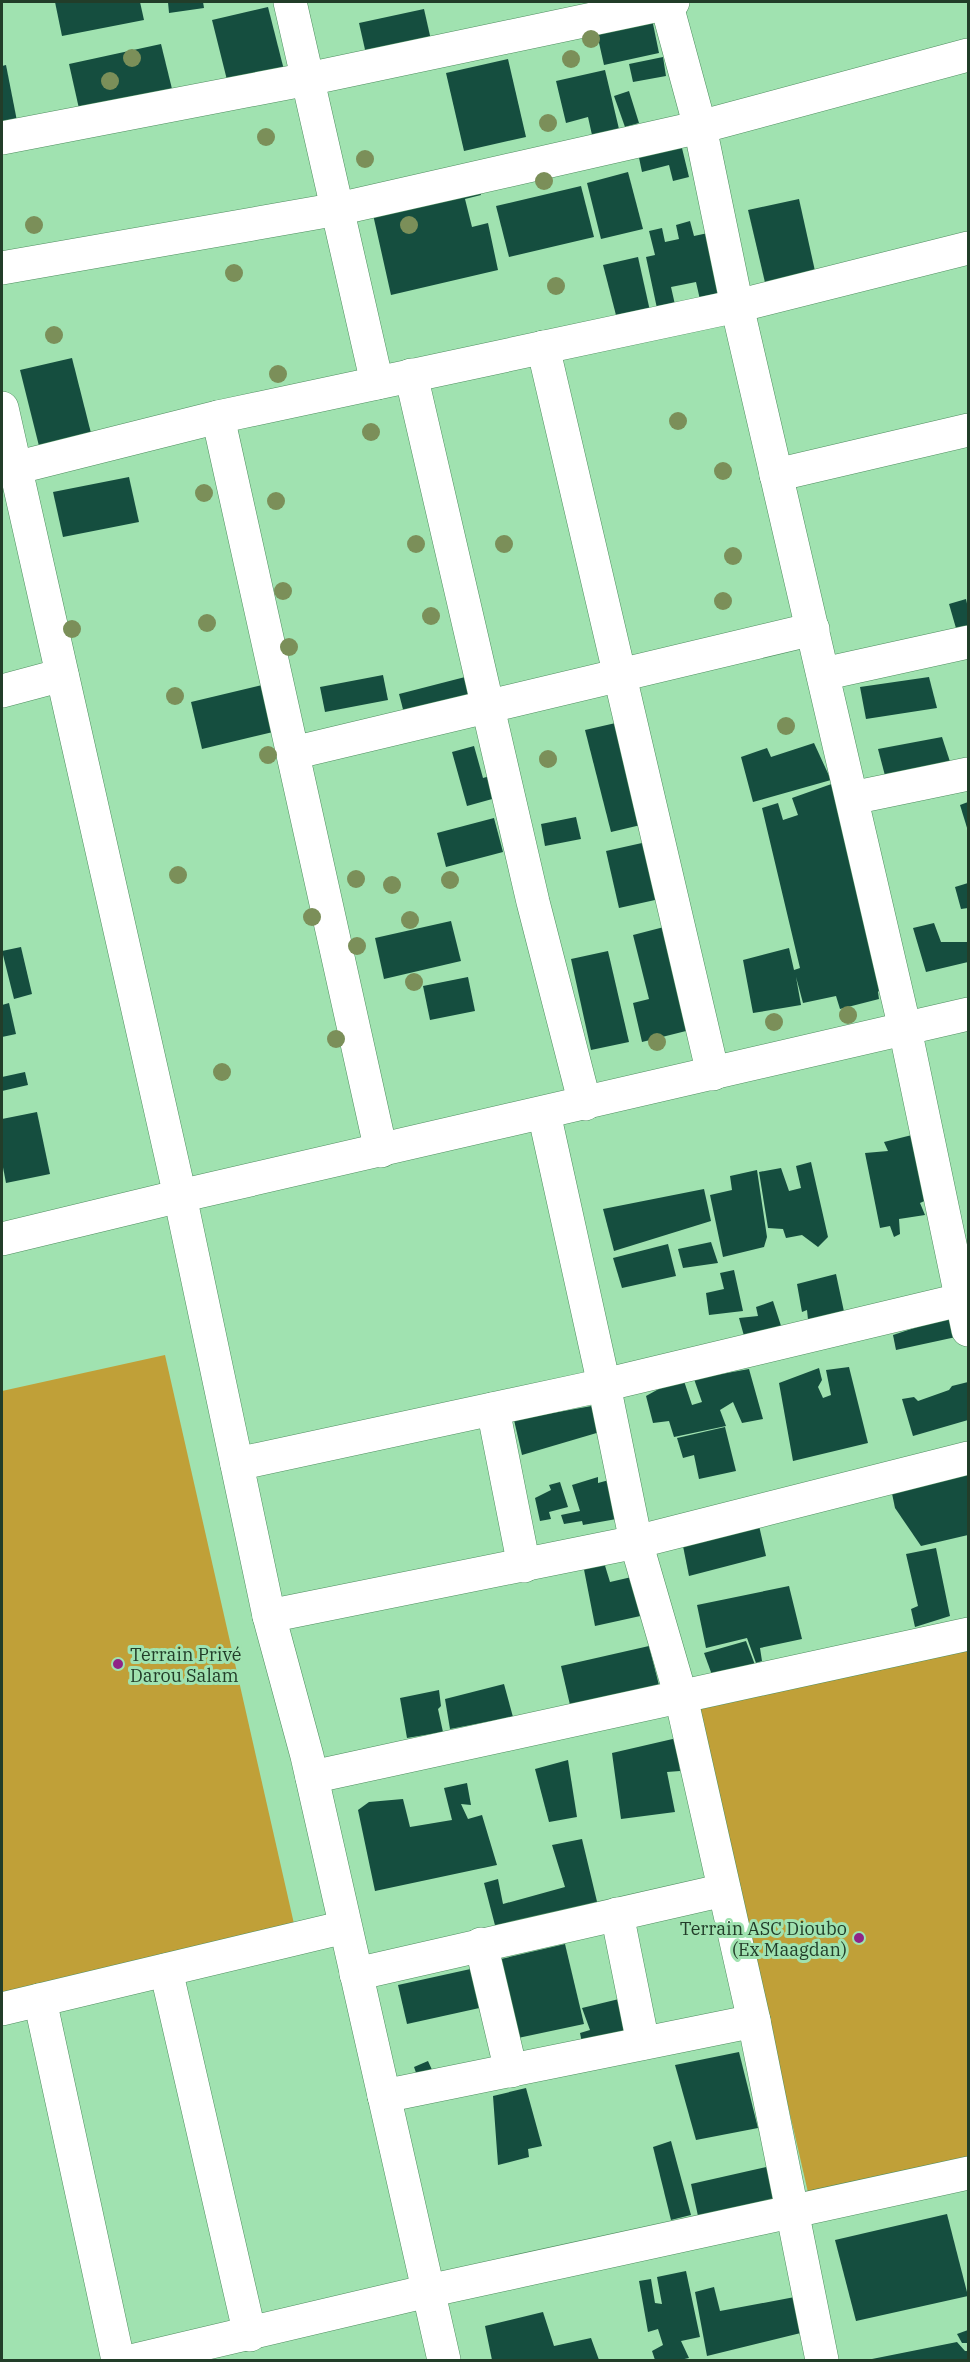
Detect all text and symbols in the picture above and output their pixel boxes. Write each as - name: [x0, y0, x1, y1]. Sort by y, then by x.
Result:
- place label: Terrain Privé Darou Salam: [130, 1643, 242, 1687]
- marker: Terrain Privé Darou Salam: [111, 1657, 125, 1671]
- place label: Terrain ASC Dioubo (Ex Maagdan): [680, 1917, 847, 1961]
- marker: Terrain ASC Dioubo (Ex Maagdan): [852, 1931, 866, 1945]

